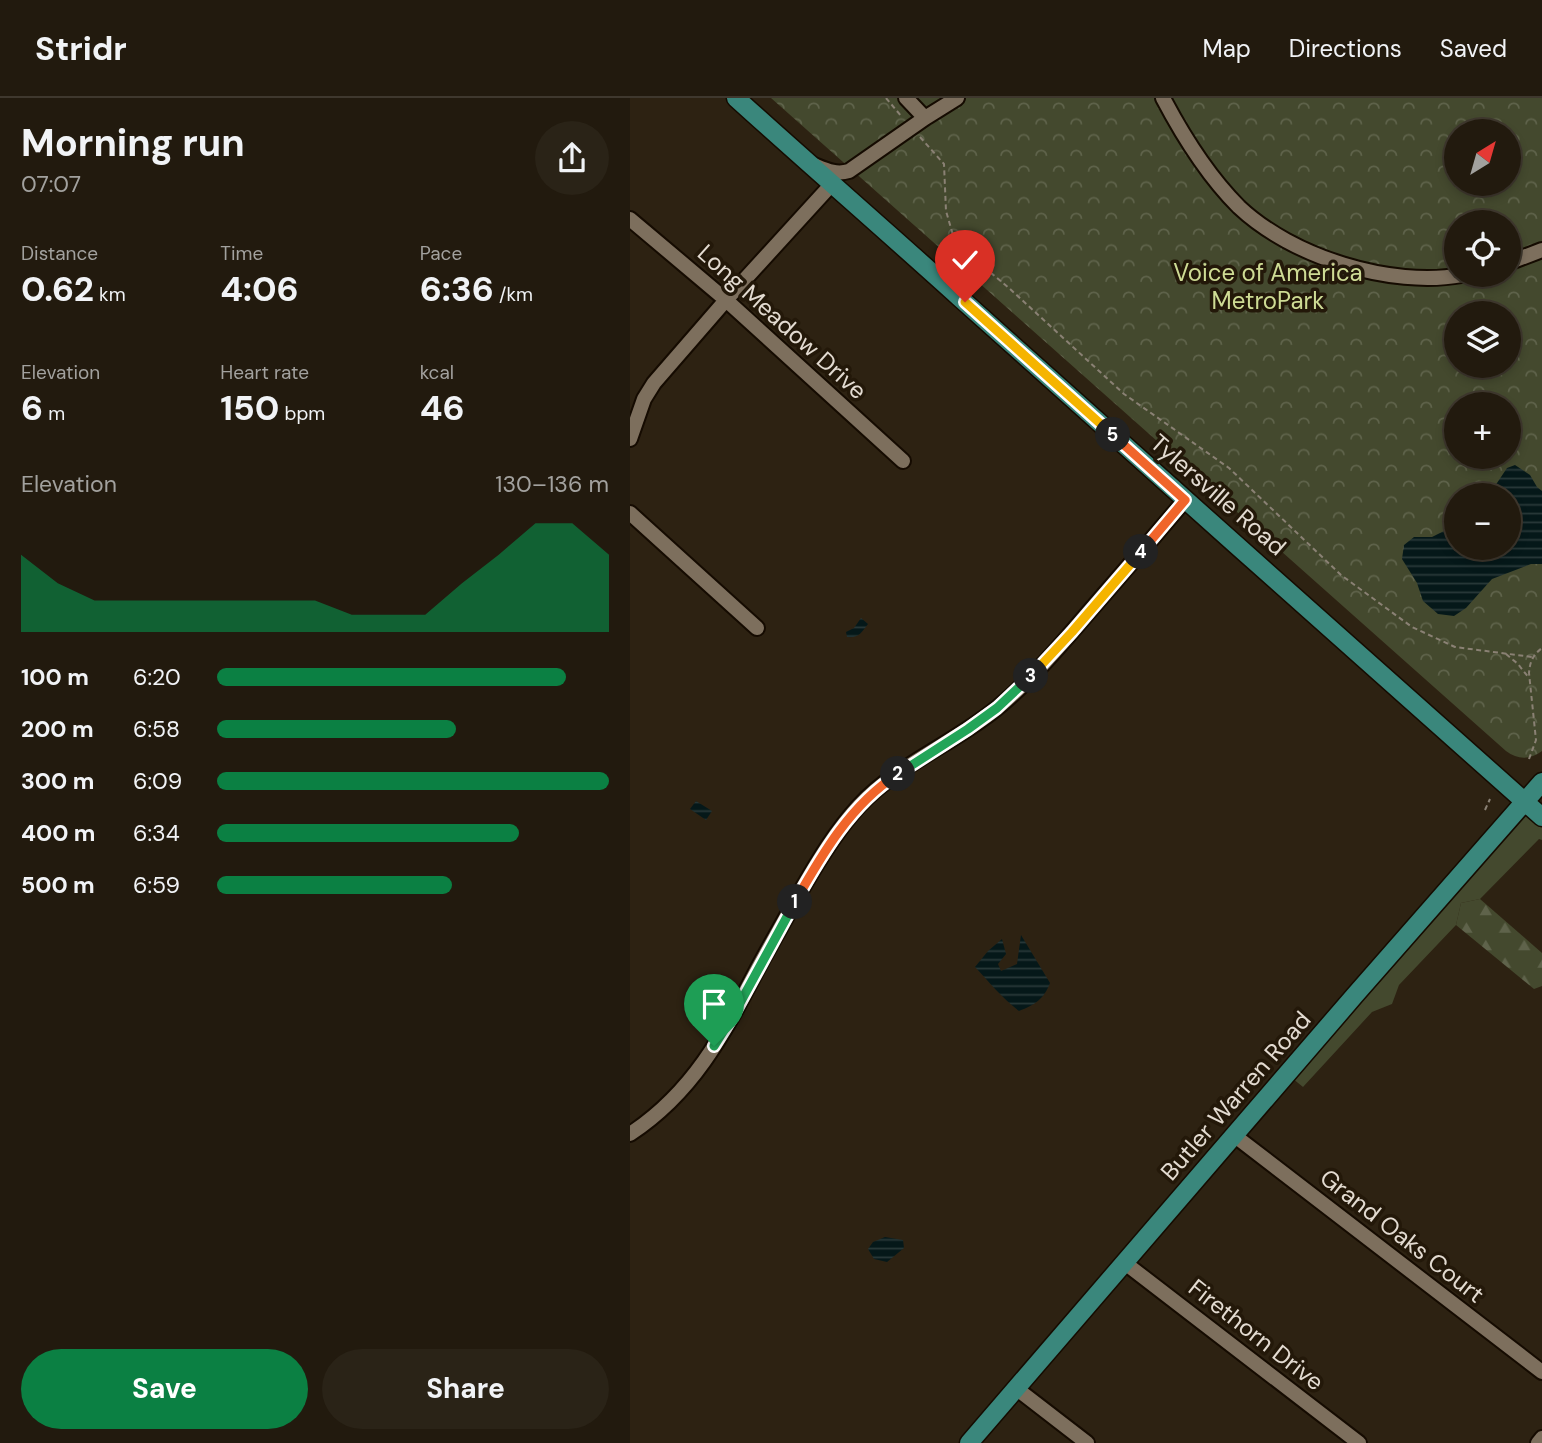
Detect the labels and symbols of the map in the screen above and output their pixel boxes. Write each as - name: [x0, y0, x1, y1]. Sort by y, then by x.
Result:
- north arrow: [1444, 119, 1521, 196]
- pin: [935, 230, 995, 302]
- street label: Long Meadow Drive: [691, 237, 873, 406]
- park label: Voice of America MetroPark: [1173, 257, 1363, 316]
- pin: 5: [1096, 418, 1130, 452]
- street label: Tylersville Road: [1144, 427, 1293, 562]
- pin: 4: [1124, 534, 1158, 570]
- pin: 3: [1014, 658, 1048, 694]
- pin: 2: [880, 756, 916, 792]
- pin: 1: [778, 884, 812, 920]
- pin: [684, 974, 744, 1046]
- street label: Butler Warren Road: [1154, 1005, 1318, 1187]
- street label: Grand Oaks Court: [1314, 1162, 1491, 1309]
- street label: Firethorn Drive: [1182, 1272, 1330, 1397]

